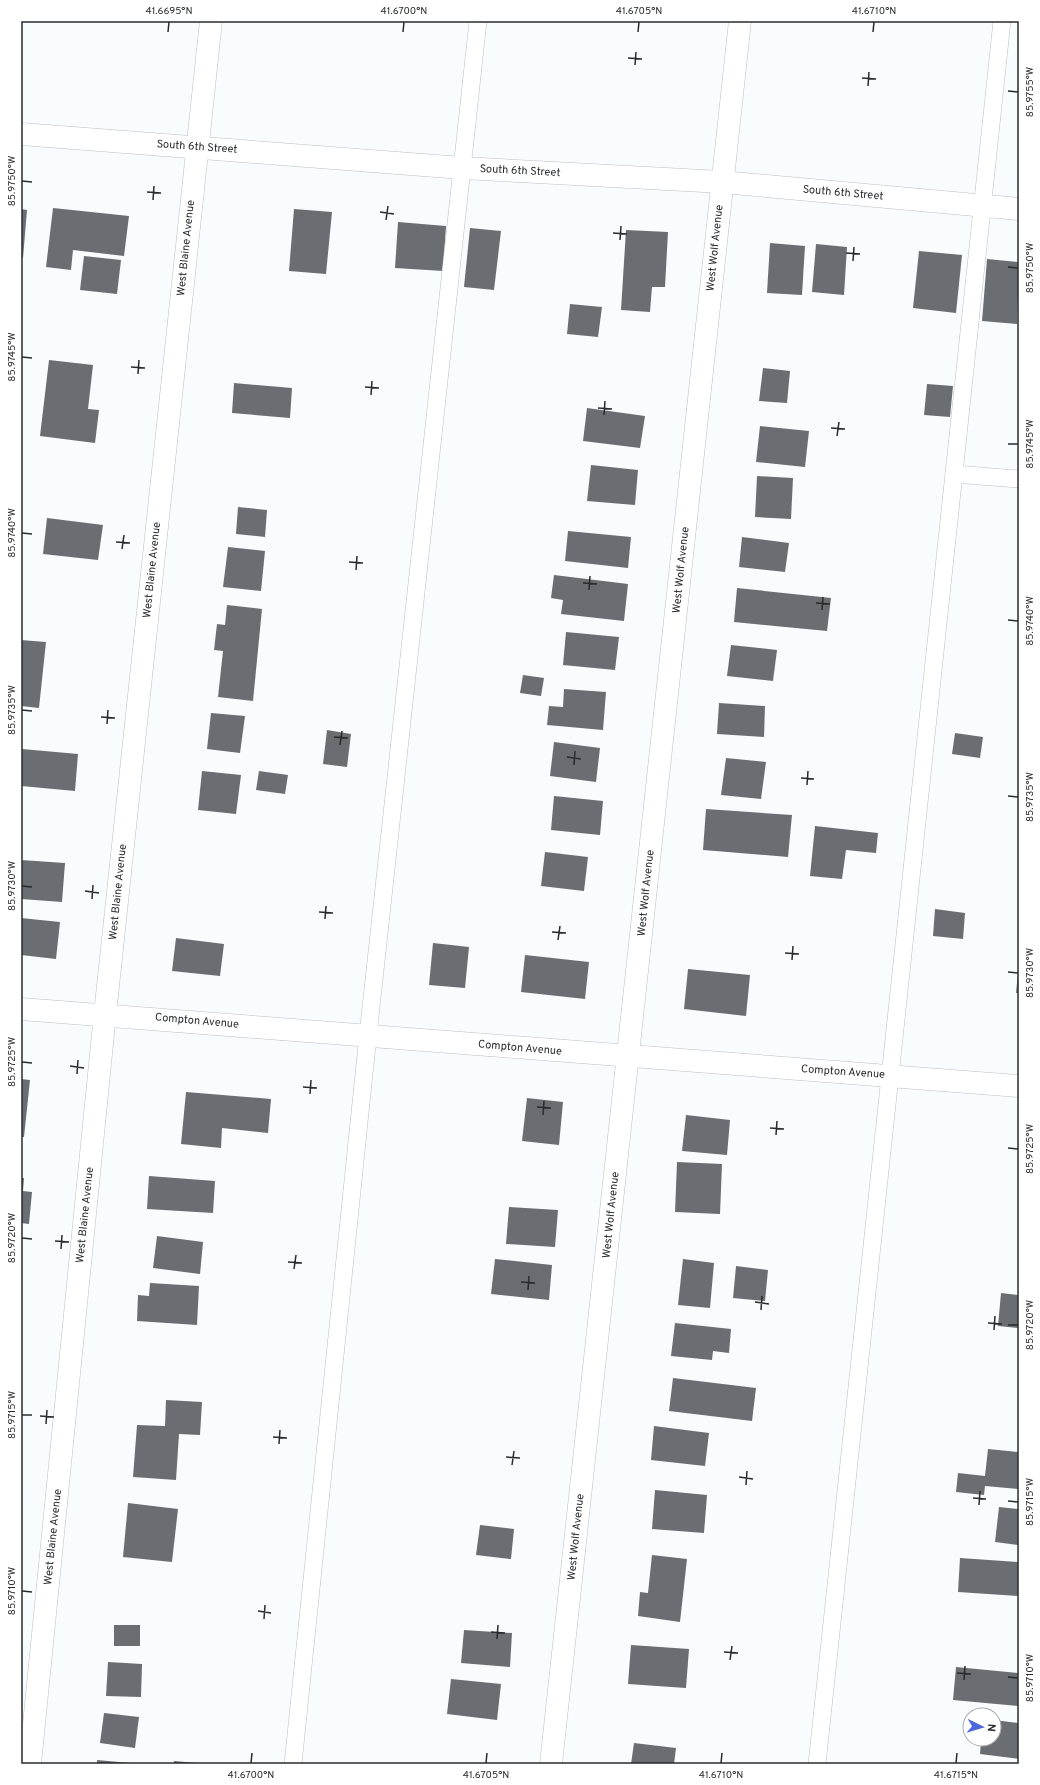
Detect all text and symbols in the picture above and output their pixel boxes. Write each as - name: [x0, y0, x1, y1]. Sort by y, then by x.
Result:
- text: 41.6695°N: [145, 5, 193, 18]
- text: 41.6700°N: [381, 5, 427, 18]
- text: 41.6705°N: [616, 5, 662, 18]
- text: 41.6710°N: [852, 5, 896, 18]
- text: 85.9755°W: [1024, 67, 1037, 117]
- street label: South 6th Street: [156, 137, 238, 157]
- text: 85.9750°W: [6, 156, 19, 206]
- street label: South 6th Street: [479, 162, 561, 180]
- street label: South 6th Street: [802, 182, 884, 204]
- street label: West Blaine Avenue: [174, 199, 198, 297]
- street label: West Wolf Avenue: [703, 204, 727, 292]
- text: 85.9750°W: [1024, 243, 1037, 293]
- text: 85.9745°W: [6, 332, 19, 382]
- text: 85.9745°W: [1024, 419, 1037, 469]
- text: 85.9740°W: [6, 508, 19, 558]
- street label: West Blaine Avenue: [140, 521, 164, 619]
- street label: West Wolf Avenue: [669, 526, 693, 614]
- text: 85.9740°W: [1024, 596, 1037, 646]
- text: 85.9735°W: [6, 685, 19, 735]
- text: 85.9735°W: [1024, 772, 1037, 822]
- street label: West Blaine Avenue: [106, 843, 130, 941]
- street label: West Wolf Avenue: [634, 849, 658, 937]
- text: 85.9730°W: [6, 861, 19, 911]
- text: 85.9730°W: [1024, 948, 1037, 998]
- street label: Compton Avenue: [155, 1010, 240, 1032]
- text: 85.9725°W: [6, 1037, 19, 1087]
- street label: Compton Avenue: [478, 1037, 563, 1059]
- street label: Compton Avenue: [801, 1062, 885, 1082]
- text: 85.9725°W: [1024, 1124, 1037, 1174]
- street label: West Blaine Avenue: [73, 1166, 97, 1264]
- street label: West Wolf Avenue: [599, 1171, 623, 1259]
- text: 85.9720°W: [6, 1213, 19, 1263]
- text: 85.9720°W: [1024, 1300, 1037, 1350]
- text: 85.9715°W: [6, 1391, 19, 1439]
- text: 85.9715°W: [1024, 1478, 1037, 1526]
- street label: West Blaine Avenue: [41, 1488, 65, 1586]
- street label: West Wolf Avenue: [564, 1493, 588, 1581]
- text: 85.9710°W: [6, 1567, 19, 1615]
- text: 85.9710°W: [1024, 1654, 1037, 1702]
- north arrow: [962, 1707, 1002, 1747]
- text: N: [984, 1723, 998, 1732]
- text: 41.6700°N: [228, 1769, 274, 1782]
- text: 41.6705°N: [463, 1769, 509, 1782]
- text: 41.6710°N: [699, 1769, 743, 1782]
- text: 41.6715°N: [934, 1769, 978, 1782]

